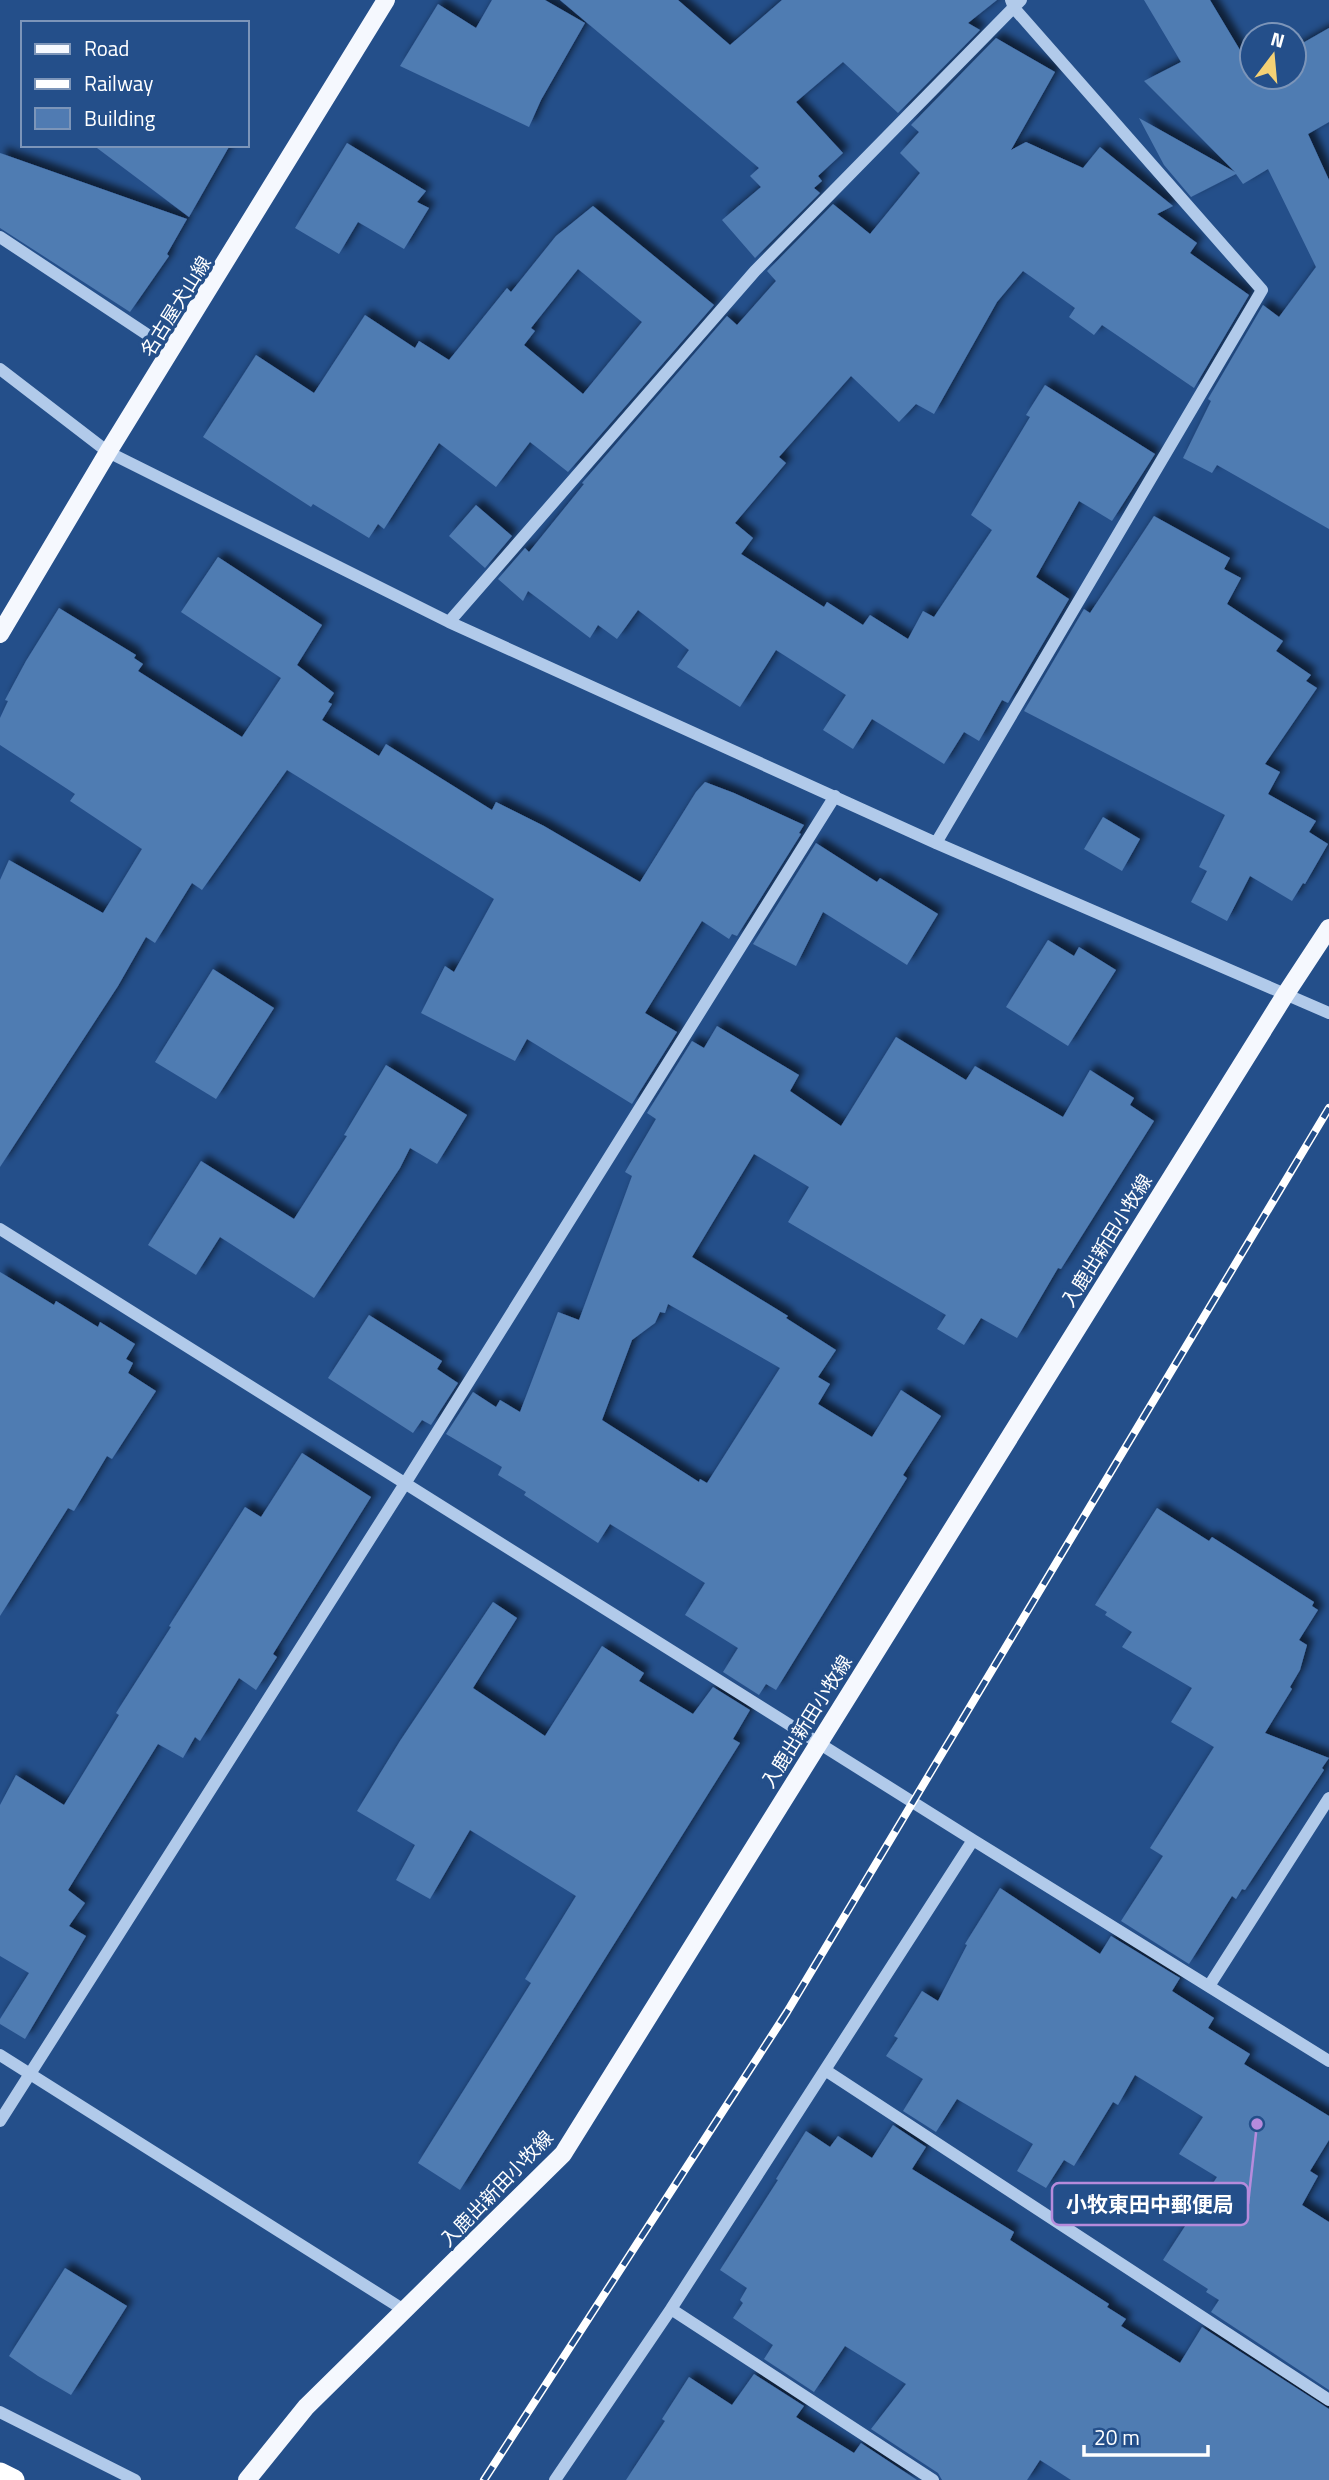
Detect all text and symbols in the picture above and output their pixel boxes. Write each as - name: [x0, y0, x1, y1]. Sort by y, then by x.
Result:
- legend: [21, 21, 248, 147]
- north arrow: [1238, 21, 1308, 91]
- text: N: [1267, 23, 1288, 55]
- text: Road: [84, 32, 129, 64]
- text: Railway: [84, 67, 153, 99]
- text: Building: [84, 102, 156, 134]
- street label: 名古屋犬山線: [132, 250, 218, 362]
- street label: 入鹿出新田小牧線: [1053, 1168, 1159, 1312]
- street label: 入鹿出新田小牧線: [753, 1649, 859, 1793]
- street label: 入鹿出新田小牧線: [433, 2123, 559, 2253]
- callout: 小牧東田中郵便局: [1052, 2183, 1248, 2225]
- text: 小牧東田中郵便局: [1066, 2188, 1234, 2220]
- scale bar: [1084, 2414, 1208, 2458]
- text: 20 m: [1094, 2421, 1140, 2453]

